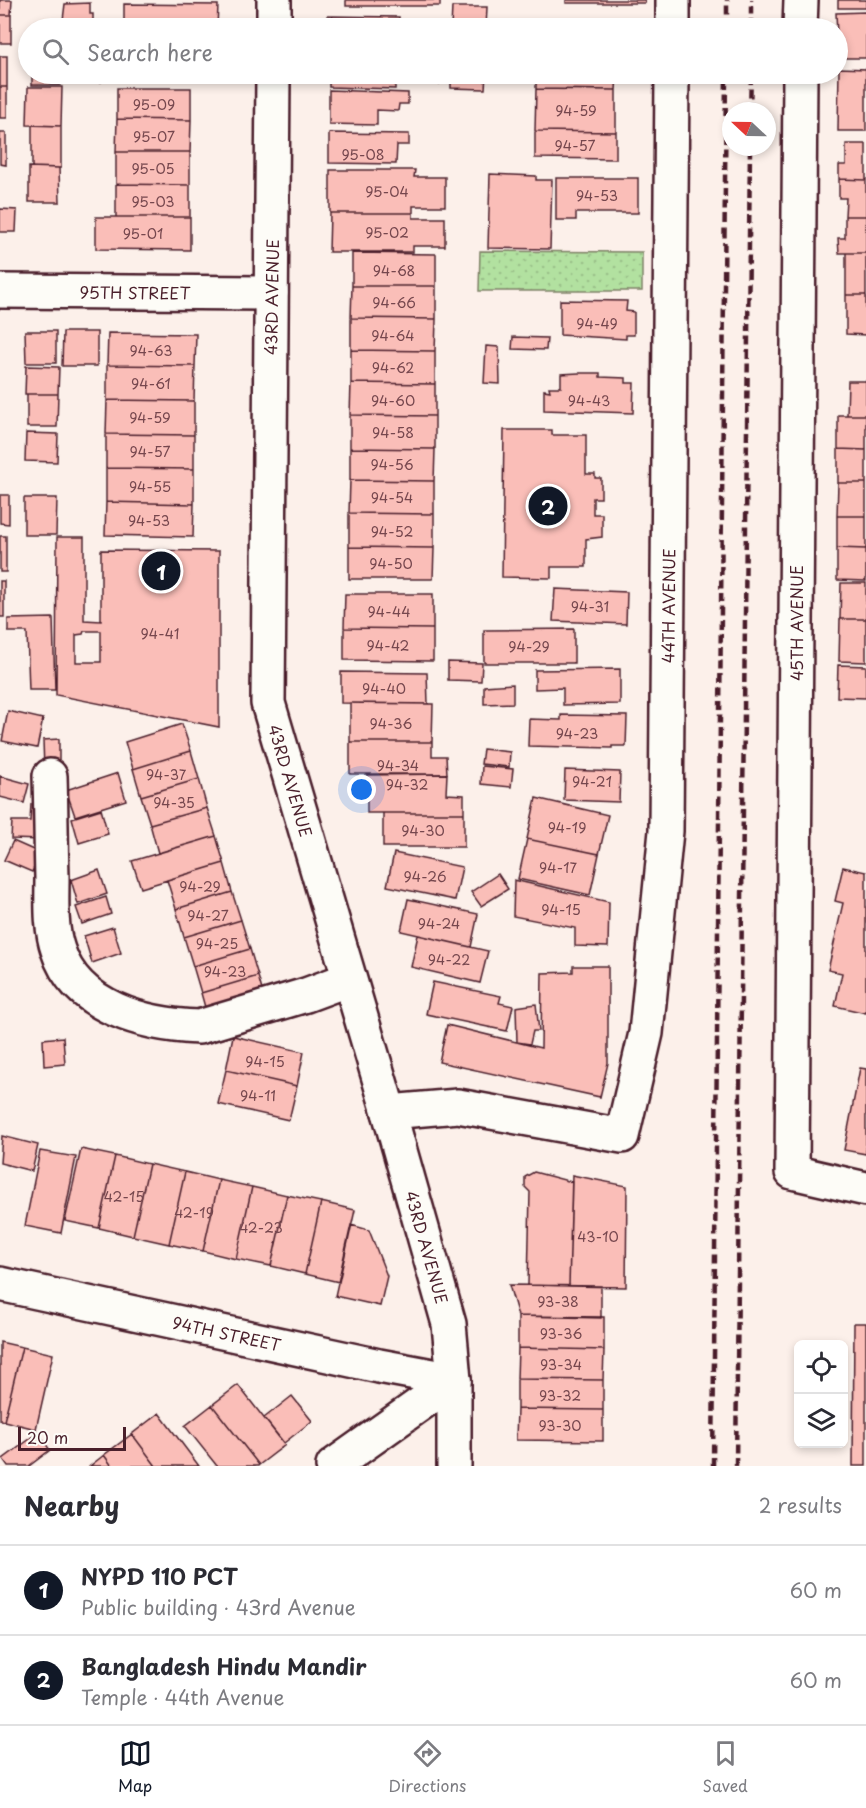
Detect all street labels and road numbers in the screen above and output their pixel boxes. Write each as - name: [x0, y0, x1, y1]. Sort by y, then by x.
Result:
- street label: 43RD AVENUE: [258, 239, 284, 355]
- street label: 95TH STREET: [79, 280, 191, 304]
- street label: 44TH AVENUE: [655, 548, 680, 663]
- street label: 45TH AVENUE: [784, 565, 808, 681]
- street label: 43RD AVENUE: [263, 721, 319, 840]
- street label: 43RD AVENUE: [400, 1188, 455, 1306]
- street label: 94TH STREET: [170, 1310, 283, 1356]

